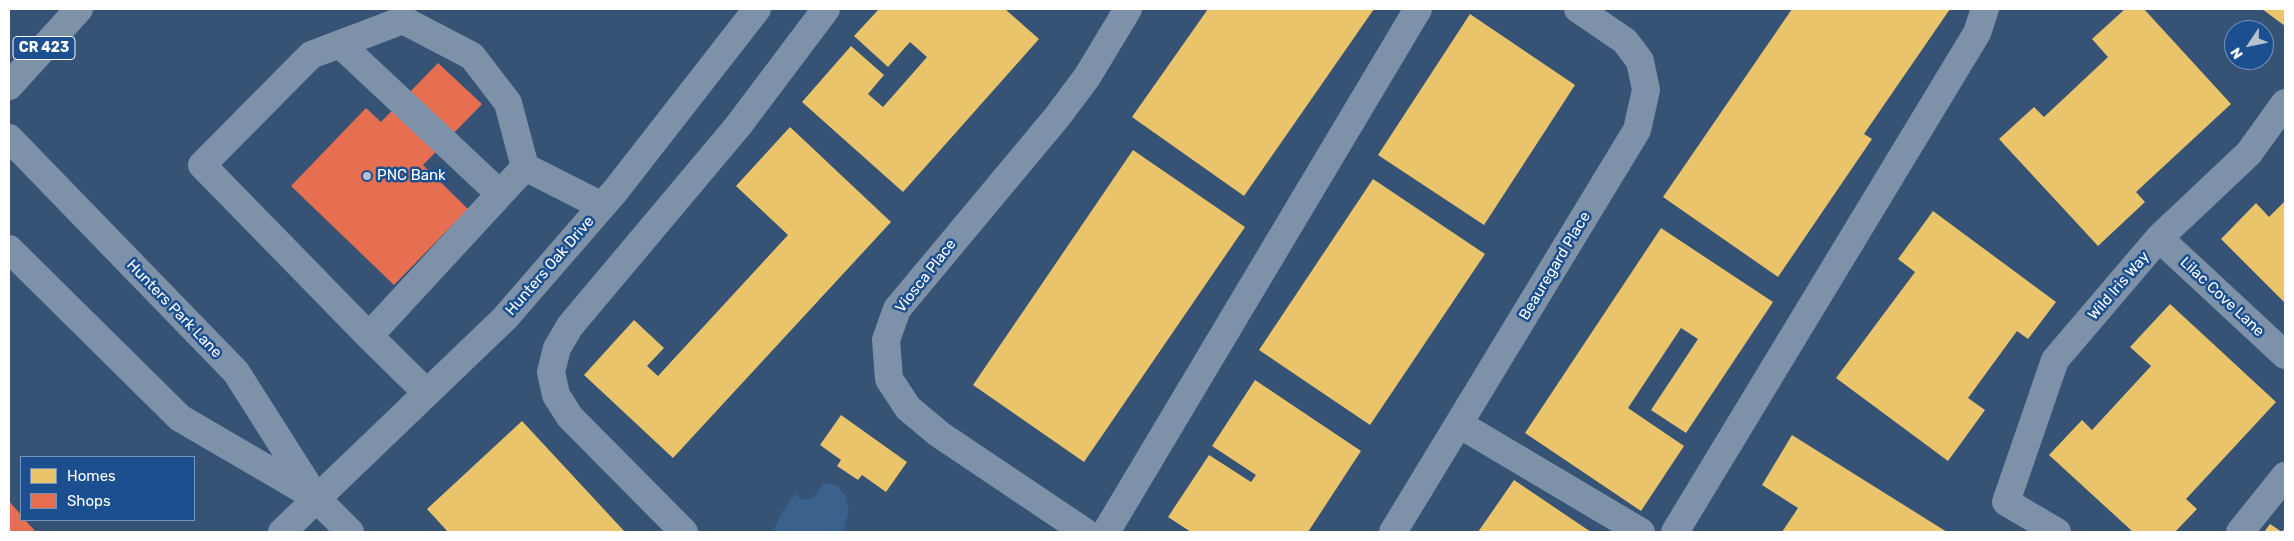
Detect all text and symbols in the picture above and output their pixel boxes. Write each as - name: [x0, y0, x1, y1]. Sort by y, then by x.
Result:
- north arrow: [2224, 20, 2274, 70]
- road number: CR 423: [13, 36, 75, 59]
- text: N: [2227, 44, 2247, 62]
- place label: PNC Bank: [377, 167, 446, 185]
- marker: PNC Bank: [361, 170, 373, 182]
- street label: Beauregard Place: [1516, 209, 1594, 323]
- street label: Hunters Oak Drive: [502, 213, 598, 319]
- street label: Viosca Place: [892, 236, 960, 316]
- street label: Wild Iris Way: [2084, 248, 2154, 324]
- street label: Lilac Cove Lane: [2176, 253, 2268, 341]
- street label: Hunters Park Lane: [123, 256, 225, 362]
- legend: [20, 456, 195, 521]
- text: Homes: [67, 467, 116, 485]
- text: Shops: [67, 492, 111, 510]

